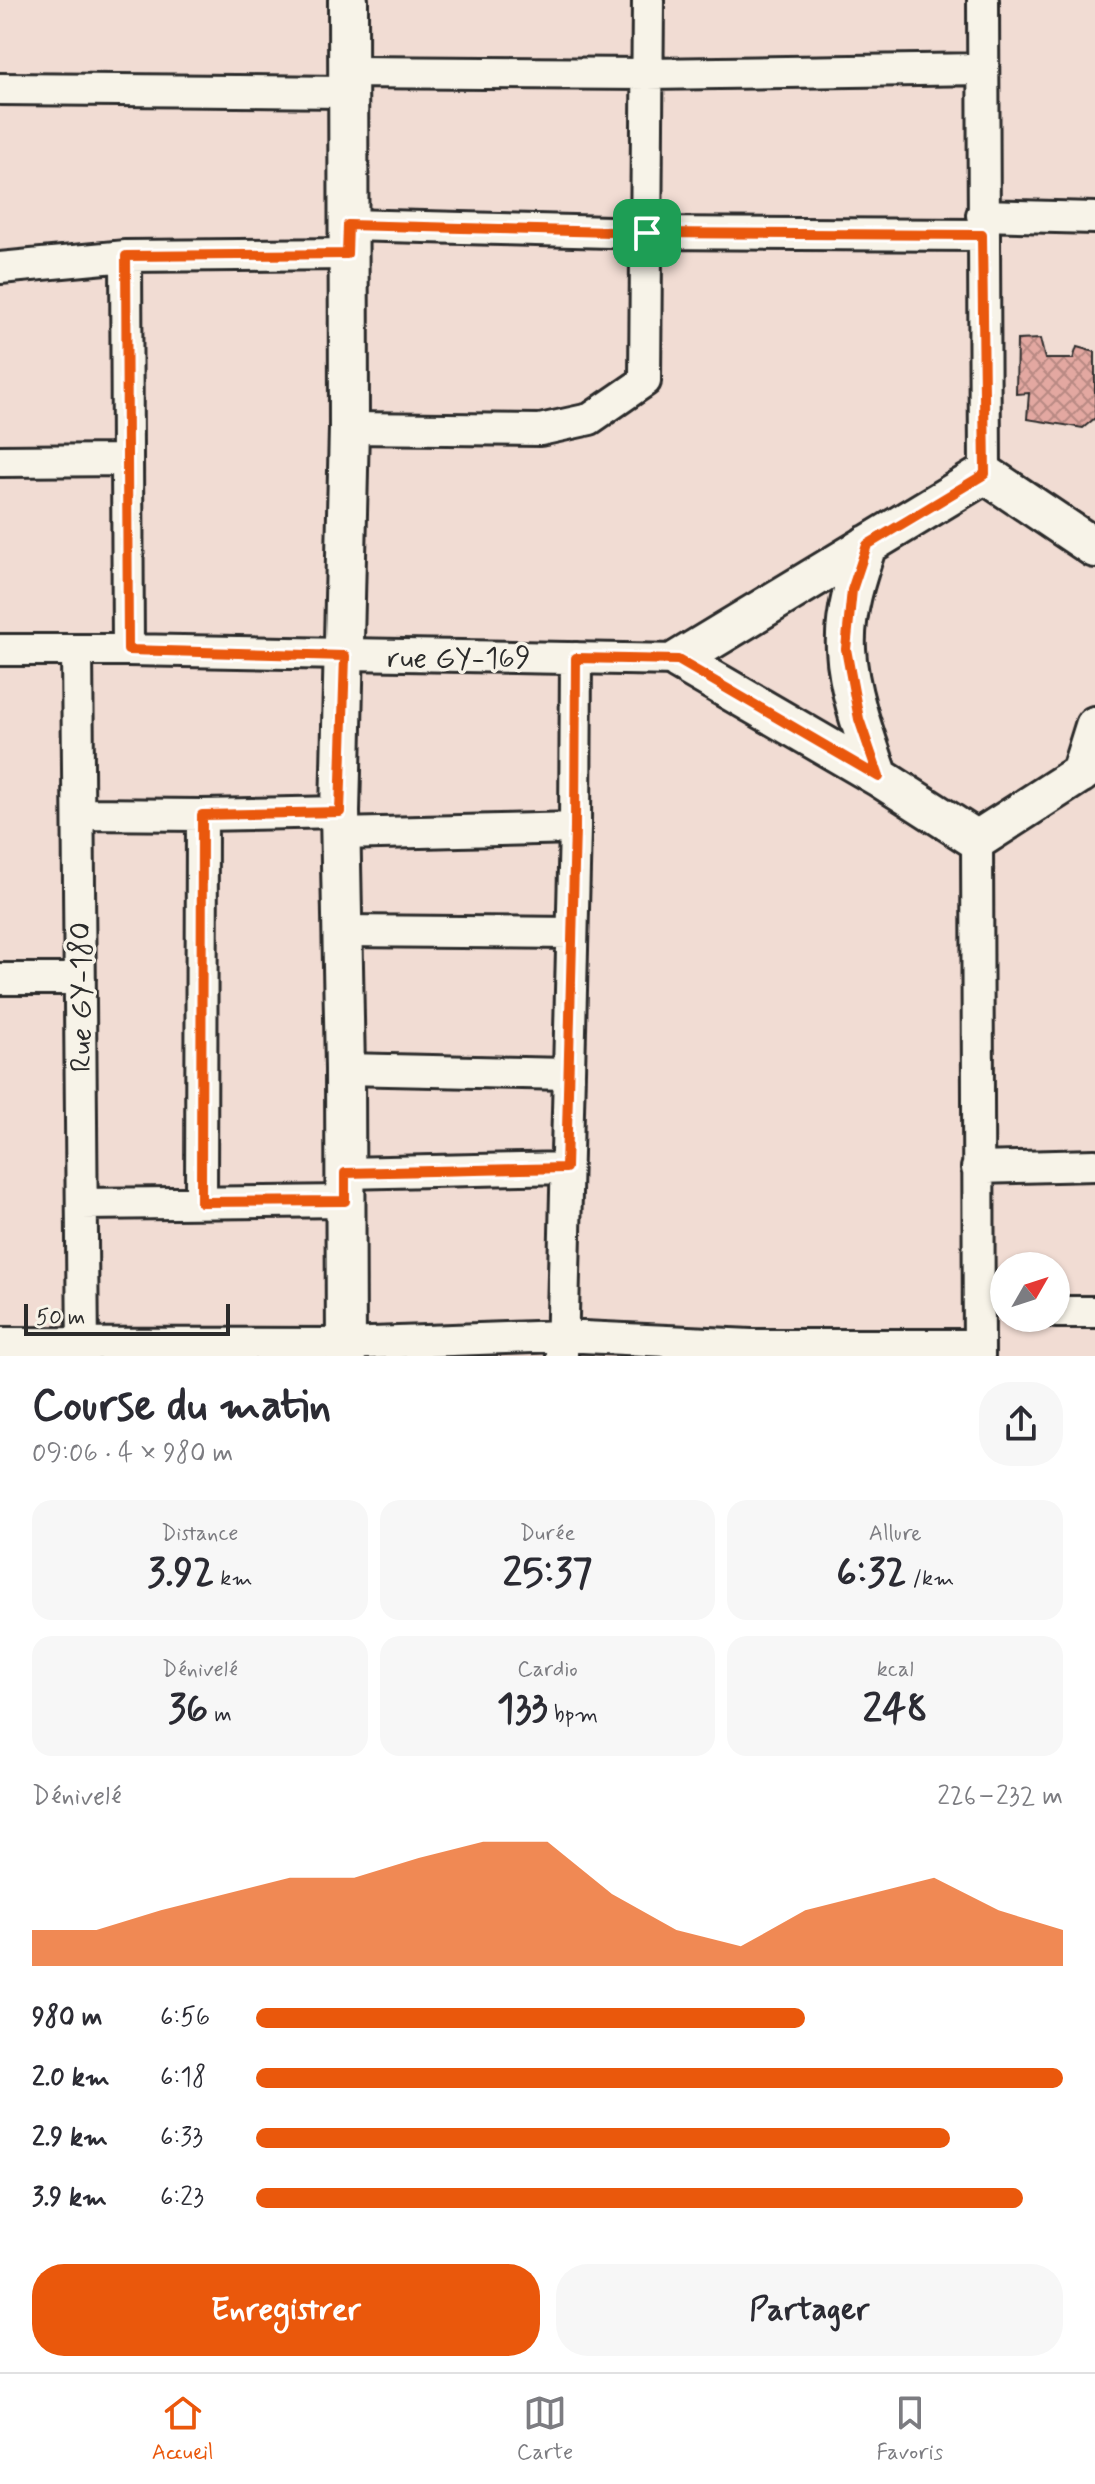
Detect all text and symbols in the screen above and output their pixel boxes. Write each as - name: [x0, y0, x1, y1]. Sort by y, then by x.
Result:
- pin: [613, 199, 681, 267]
- icon: arrive: [625, 211, 669, 255]
- street label: rue GY-169: [387, 639, 531, 678]
- street label: Rue GY-180: [62, 922, 101, 1072]
- north arrow: [990, 1252, 1070, 1332]
- map controls: [990, 1252, 1070, 1332]
- scale bar: [24, 1300, 230, 1336]
- text: 50 m: [36, 1304, 85, 1332]
- text: Course du matin: [32, 1378, 331, 1436]
- button: share: [979, 1382, 1063, 1466]
- text: 09:06 · 4 × 980 m: [32, 1437, 233, 1471]
- text: Distance: [161, 1520, 239, 1548]
- text: Durée: [520, 1520, 575, 1548]
- text: Allure: [869, 1520, 922, 1548]
- text: 3.92: [147, 1548, 214, 1600]
- text: 25:37: [503, 1548, 592, 1600]
- text: 6:32: [836, 1548, 907, 1600]
- text: km: [214, 1565, 252, 1593]
- text: /km: [907, 1565, 954, 1593]
- text: Dénivelé: [162, 1656, 238, 1684]
- text: Cardio: [517, 1656, 578, 1684]
- text: kcal: [877, 1656, 914, 1684]
- text: 36: [168, 1684, 208, 1736]
- text: 133: [497, 1684, 548, 1736]
- text: 248: [862, 1684, 928, 1736]
- text: m: [208, 1701, 232, 1729]
- text: bpm: [548, 1701, 598, 1729]
- text: Dénivelé: [32, 1780, 122, 1814]
- text: 226–232 m: [937, 1780, 1063, 1814]
- text: 980 m: [32, 2001, 102, 2035]
- text: 6:56: [160, 2001, 210, 2035]
- text: 2.0 km: [32, 2061, 110, 2095]
- text: 6:18: [160, 2061, 206, 2095]
- text: 2.9 km: [32, 2121, 108, 2155]
- text: 6:33: [160, 2121, 203, 2155]
- text: 3.9 km: [32, 2181, 107, 2215]
- text: 6:23: [160, 2181, 204, 2215]
- button: Enregistrer: [32, 2264, 540, 2356]
- button: Partager: [556, 2264, 1063, 2356]
- tab: Accueil: [152, 2391, 213, 2467]
- tab: Carte: [517, 2391, 573, 2467]
- tab: Favoris: [877, 2391, 943, 2467]

